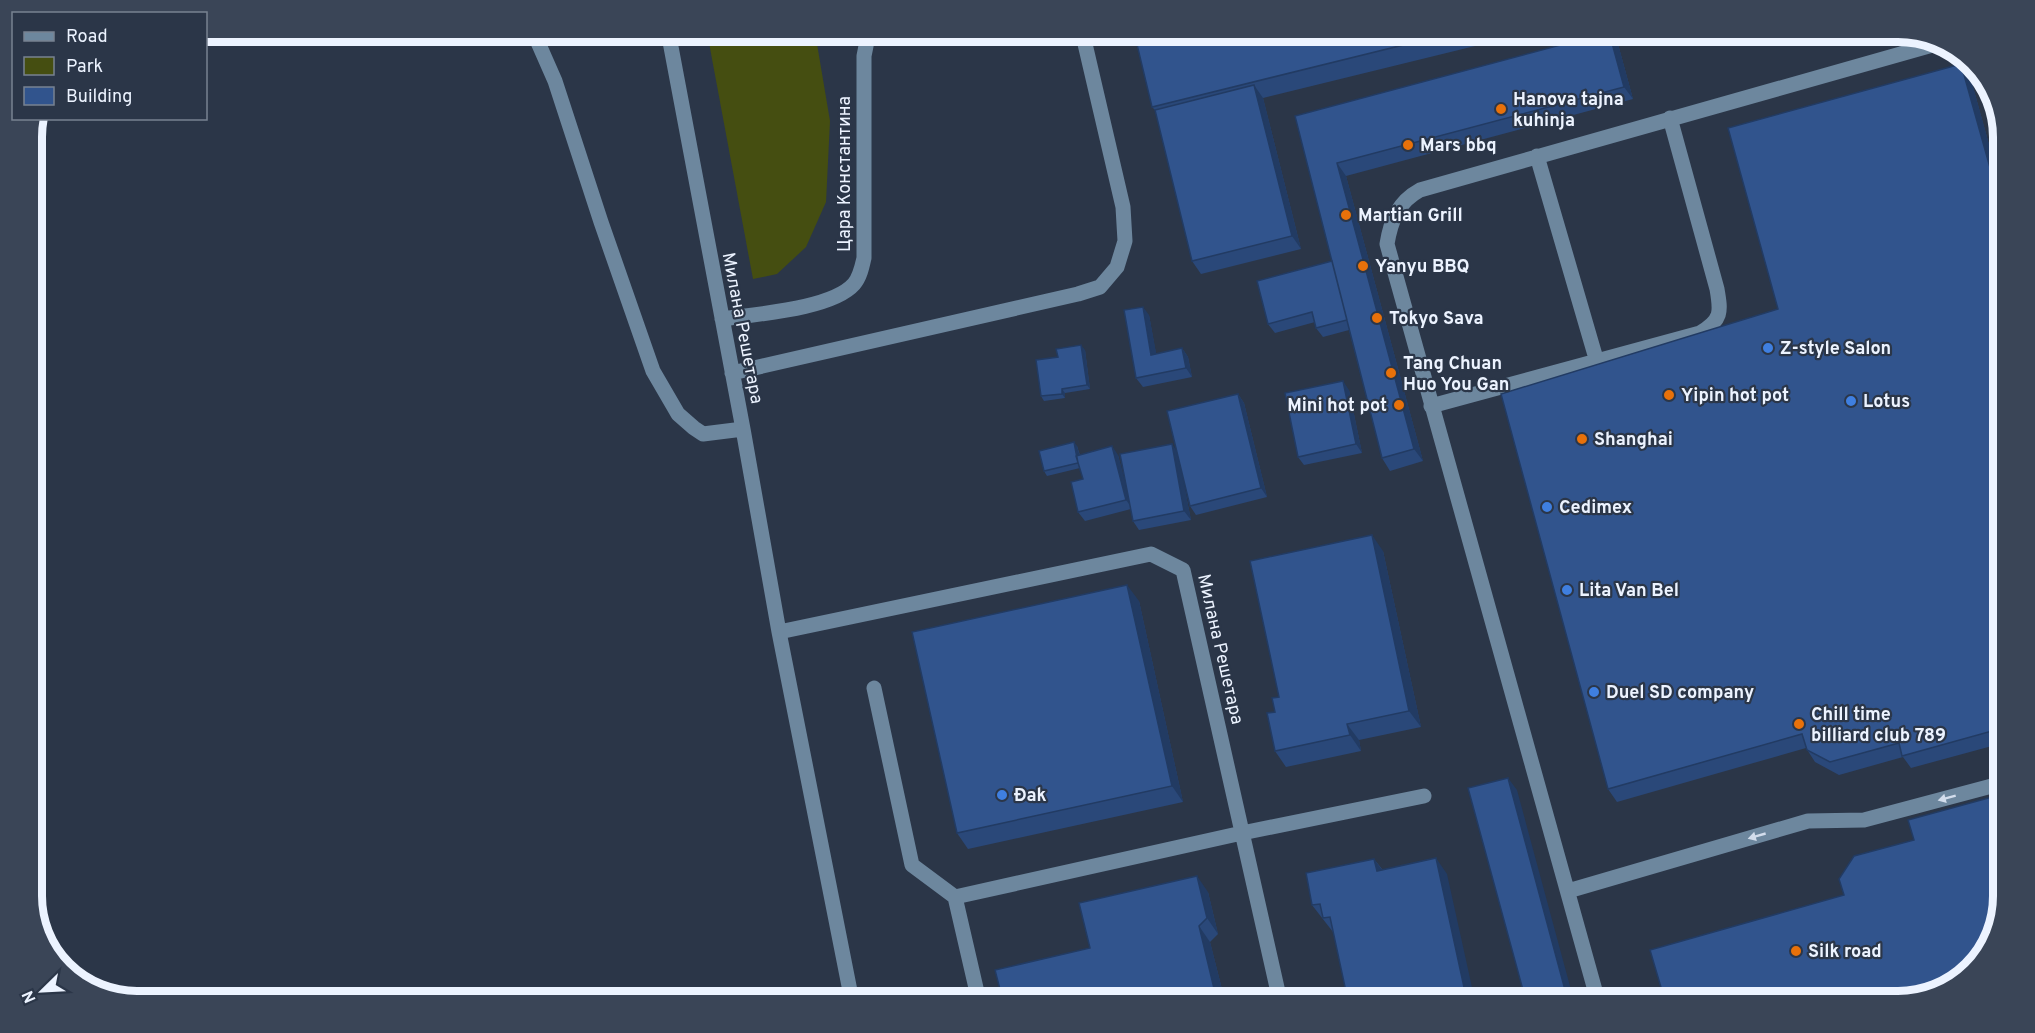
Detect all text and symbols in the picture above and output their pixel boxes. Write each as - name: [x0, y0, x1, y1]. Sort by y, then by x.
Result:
- legend: [12, 12, 207, 120]
- text: Road: [66, 26, 108, 49]
- text: Park: [66, 56, 103, 79]
- text: Building: [66, 86, 132, 109]
- place label: Hanova tajna kuhinja: [1513, 89, 1624, 133]
- street label: Цара Константина: [834, 96, 857, 252]
- marker: Hanova tajna kuhinja: [1494, 102, 1508, 116]
- place label: Mars bbq: [1420, 135, 1497, 158]
- marker: Mars bbq: [1401, 138, 1415, 152]
- place label: Martian Grill: [1358, 205, 1463, 228]
- marker: Martian Grill: [1339, 208, 1353, 222]
- street label: Милана Решетара: [716, 251, 767, 406]
- place label: Yanyu BBQ: [1375, 256, 1470, 279]
- marker: Yanyu BBQ: [1356, 259, 1370, 273]
- place label: Tokyo Sava: [1389, 308, 1484, 331]
- marker: Tokyo Sava: [1370, 311, 1384, 325]
- place label: Z-style Salon: [1780, 338, 1891, 361]
- marker: Z-style Salon: [1761, 341, 1775, 355]
- place label: Tang Chuan Huo You Gan: [1403, 353, 1510, 397]
- marker: Tang Chuan Huo You Gan: [1384, 366, 1398, 380]
- place label: Yipin hot pot: [1681, 385, 1789, 408]
- marker: Yipin hot pot: [1662, 388, 1676, 402]
- place label: Lotus: [1863, 391, 1910, 414]
- marker: Lotus: [1844, 394, 1858, 408]
- place label: Mini hot pot: [1287, 395, 1387, 418]
- marker: Mini hot pot: [1392, 398, 1406, 412]
- place label: Shanghai: [1594, 429, 1673, 452]
- marker: Shanghai: [1575, 432, 1589, 446]
- place label: Cedimex: [1559, 497, 1632, 520]
- marker: Cedimex: [1540, 500, 1554, 514]
- street label: Милана Решетара: [1191, 572, 1248, 727]
- place label: Lita Van Bel: [1579, 580, 1679, 603]
- marker: Lita Van Bel: [1560, 583, 1574, 597]
- place label: Duel SD company: [1606, 682, 1754, 705]
- marker: Duel SD company: [1587, 685, 1601, 699]
- place label: Chill time billiard club 789: [1811, 704, 1946, 748]
- marker: Chill time billiard club 789: [1792, 717, 1806, 731]
- place label: Đak: [1014, 785, 1047, 808]
- marker: Đak: [995, 788, 1009, 802]
- one-way arrow: [1938, 794, 1956, 803]
- one-way arrow: [1748, 832, 1766, 841]
- place label: Silk road: [1808, 941, 1882, 964]
- marker: Silk road: [1789, 944, 1803, 958]
- north arrow: [12, 961, 72, 1021]
- text: N: [19, 987, 42, 1006]

